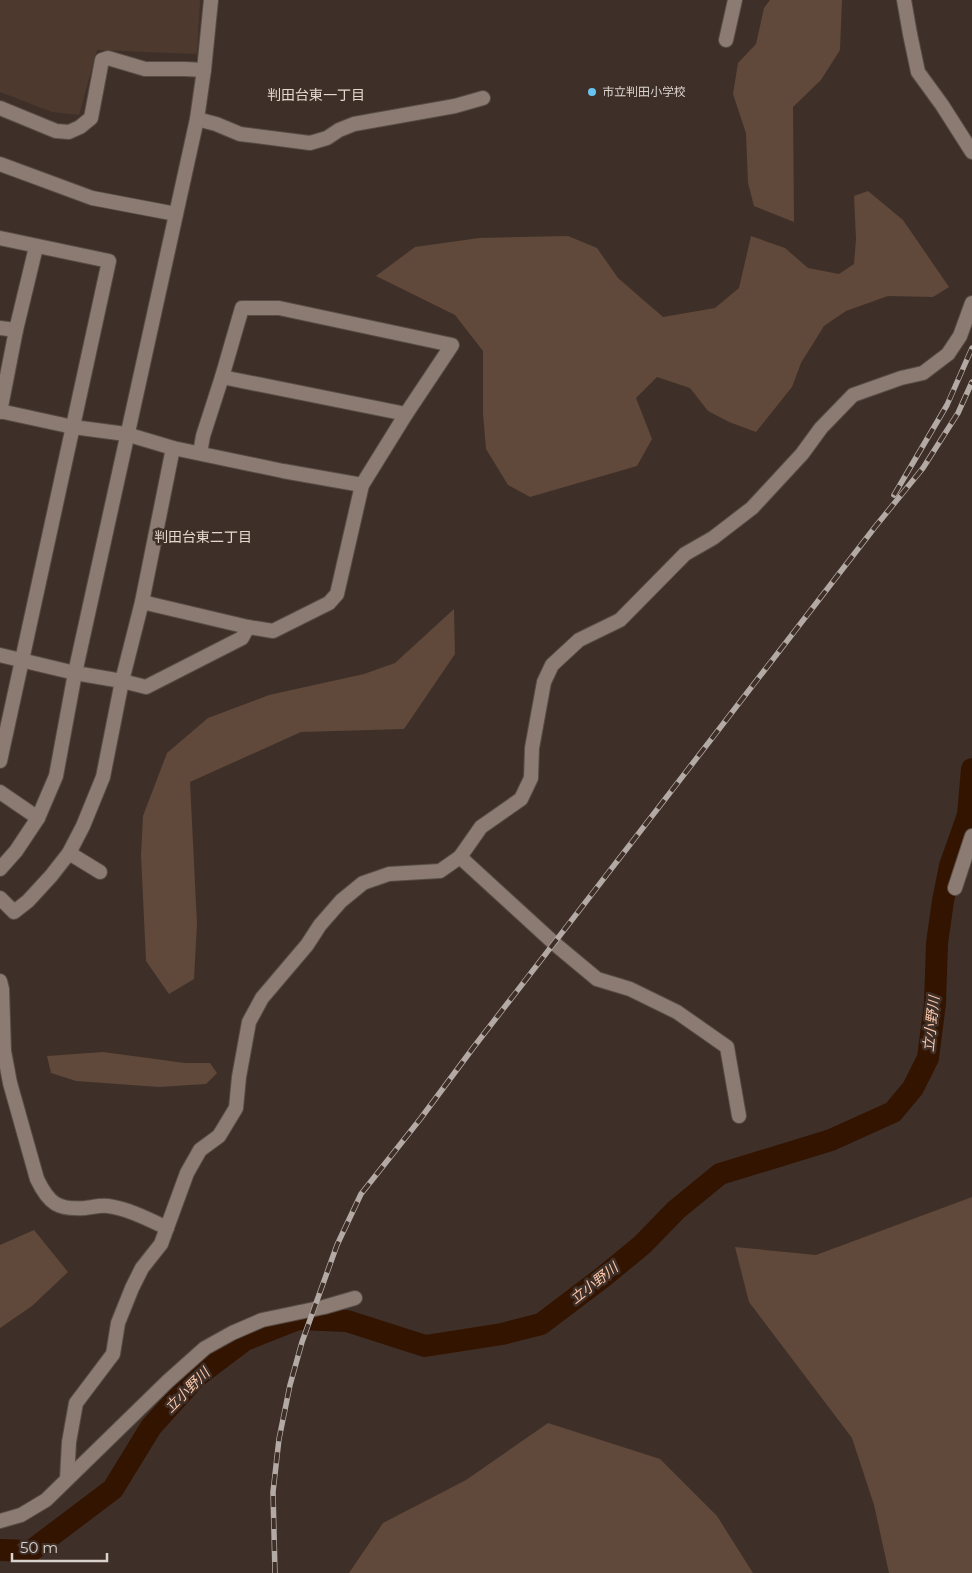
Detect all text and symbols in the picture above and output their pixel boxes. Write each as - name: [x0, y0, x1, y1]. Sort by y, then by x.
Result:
- place label: 市立判田小学校: [602, 84, 686, 99]
- district label: 判田台東一丁目: [267, 86, 365, 104]
- marker: 市立判田小学校: [586, 86, 598, 98]
- district label: 判田台東二丁目: [154, 528, 252, 546]
- water label: 立小野川: [919, 993, 943, 1053]
- water label: 立小野川: [566, 1257, 623, 1307]
- water label: 立小野川: [161, 1362, 215, 1416]
- scale bar: [12, 1530, 108, 1562]
- text: 50 m: [20, 1538, 58, 1557]

